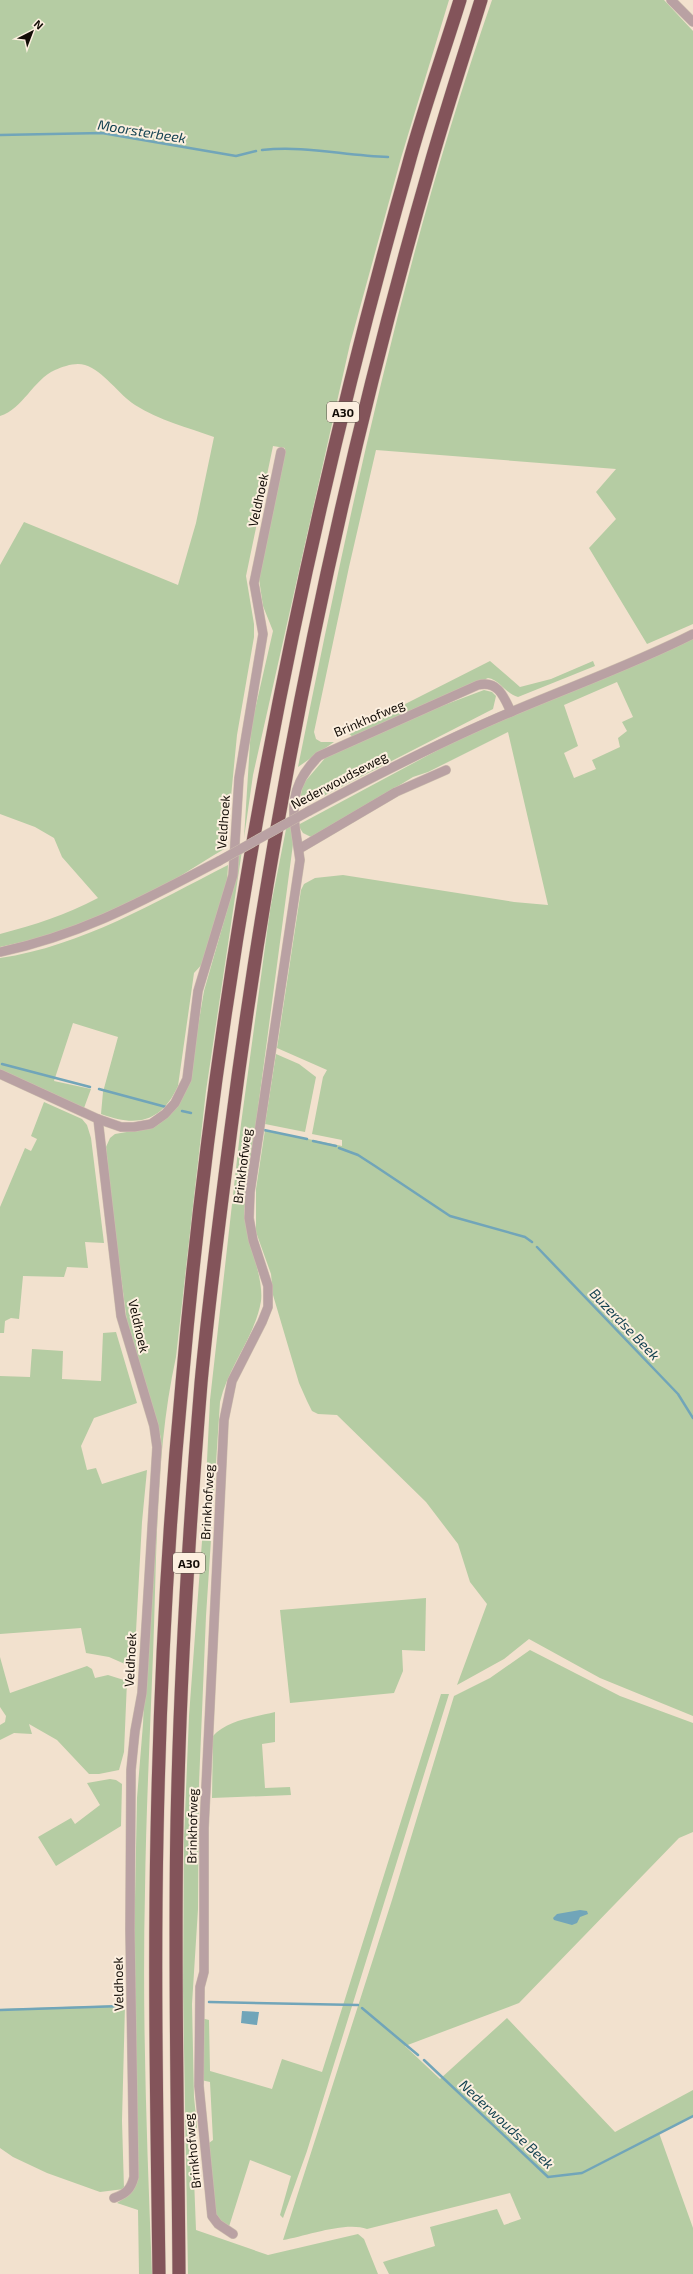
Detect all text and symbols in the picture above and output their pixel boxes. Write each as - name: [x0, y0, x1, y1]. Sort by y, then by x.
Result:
- north arrow: [12, 12, 52, 52]
- text: N: [32, 17, 46, 32]
- water label: Moorsterbeek: [97, 116, 187, 146]
- road number: A30: [327, 402, 359, 422]
- street label: Veldhoek: [245, 471, 272, 528]
- street label: Brinkhofweg: [331, 696, 407, 740]
- street label: Nederwoudseweg: [288, 748, 390, 812]
- street label: Veldhoek: [213, 794, 233, 850]
- street label: Brinkhofweg: [229, 1128, 255, 1204]
- water label: Buzerdse Beek: [586, 1285, 664, 1363]
- street label: Veldhoek: [125, 1298, 153, 1355]
- street label: Brinkhofweg: [197, 1464, 217, 1540]
- road number: A30: [173, 1553, 205, 1573]
- street label: Veldhoek: [121, 1632, 139, 1688]
- street label: Brinkhofweg: [183, 1788, 201, 1864]
- street label: Veldhoek: [110, 1956, 126, 2011]
- water label: Nederwoudse Beek: [456, 2076, 558, 2172]
- street label: Brinkhofweg: [180, 2113, 204, 2189]

